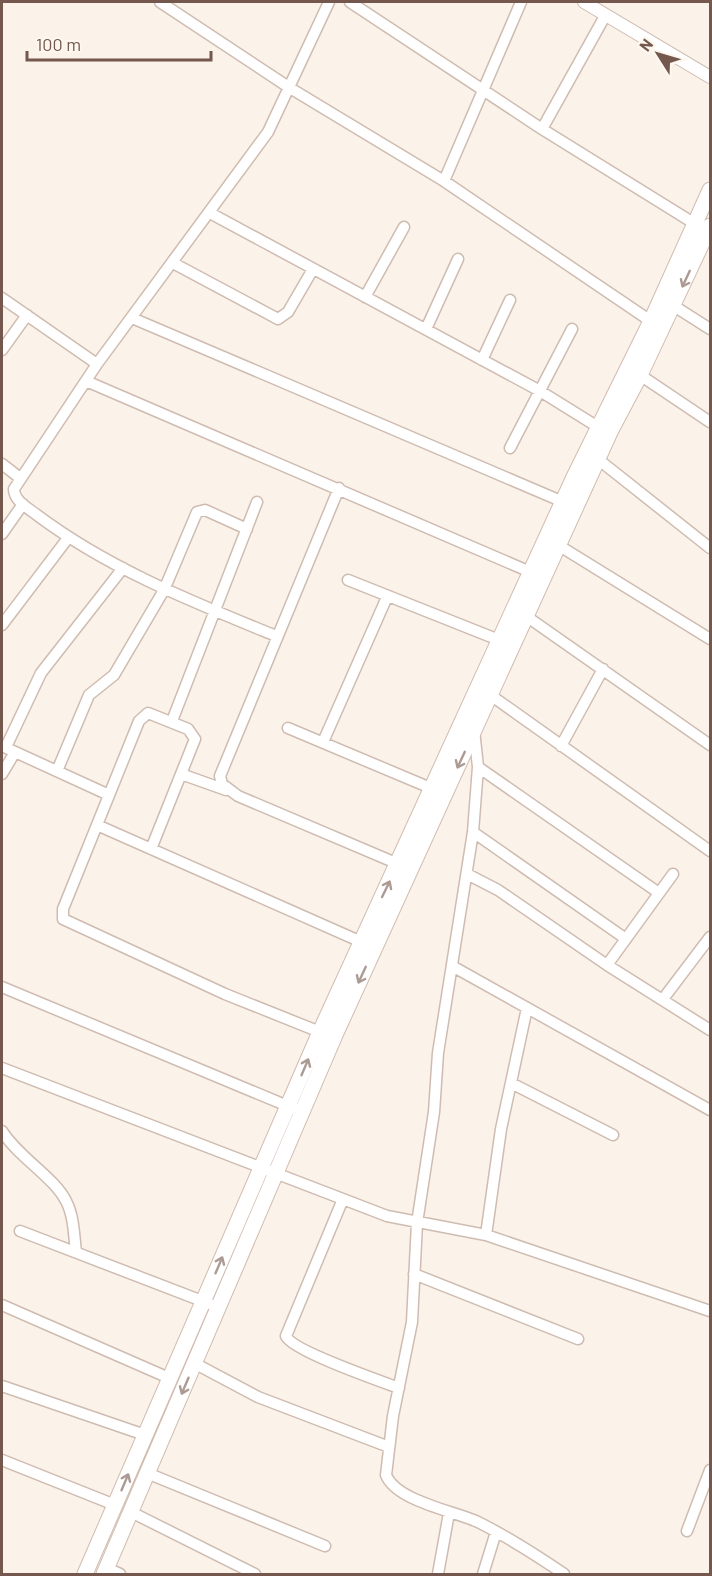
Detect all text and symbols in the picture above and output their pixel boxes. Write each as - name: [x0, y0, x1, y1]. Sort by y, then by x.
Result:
- scale bar: [27, 24, 212, 62]
- north arrow: [628, 24, 688, 84]
- text: 100 m: [36, 33, 81, 55]
- text: N: [635, 35, 656, 55]
- one-way arrow: [680, 270, 691, 288]
- one-way arrow: [454, 750, 466, 768]
- one-way arrow: [380, 881, 392, 899]
- one-way arrow: [356, 966, 367, 984]
- one-way arrow: [300, 1058, 311, 1077]
- one-way arrow: [214, 1256, 225, 1275]
- one-way arrow: [178, 1376, 190, 1394]
- one-way arrow: [119, 1474, 131, 1492]

